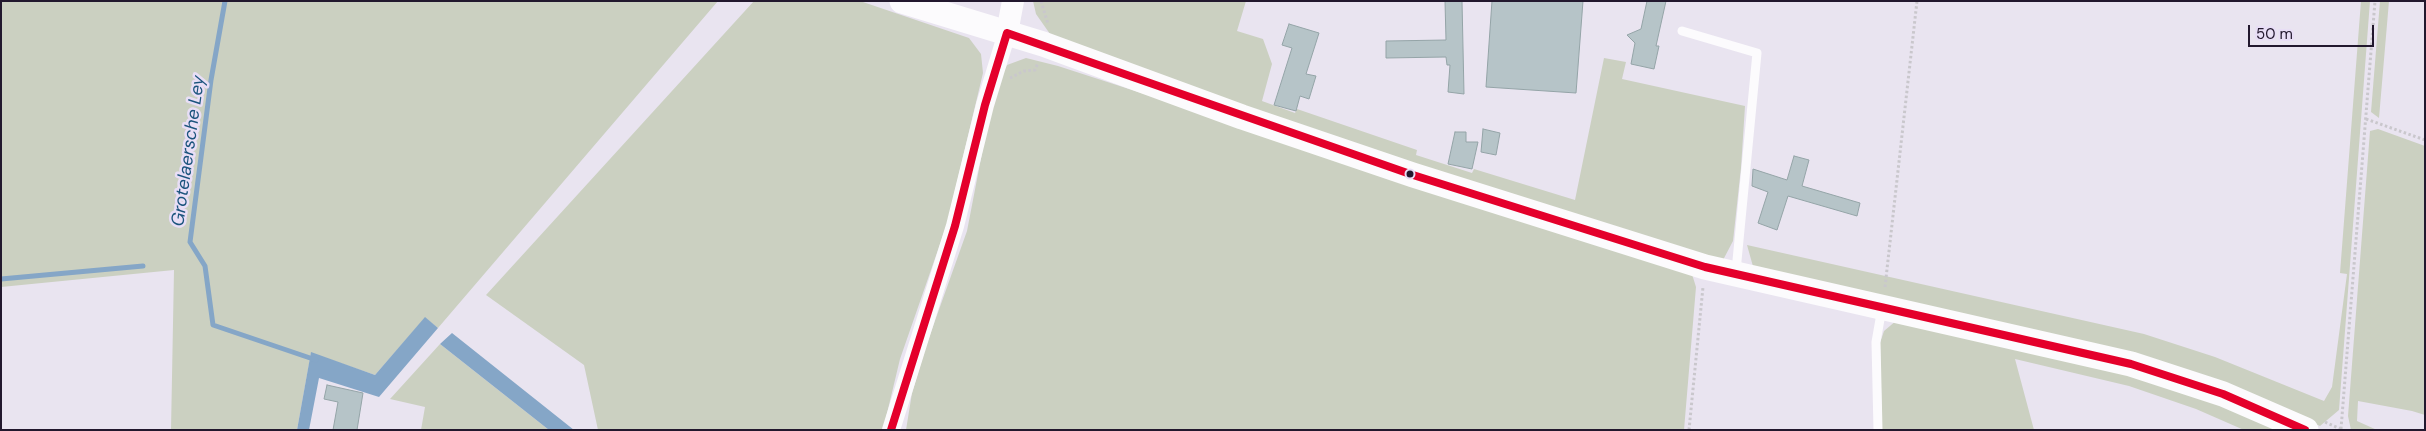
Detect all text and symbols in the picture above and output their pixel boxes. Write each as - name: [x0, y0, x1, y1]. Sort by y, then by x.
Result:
- scale bar: [2251, 15, 2377, 47]
- text: 50 m: [2256, 24, 2293, 44]
- water label: Grotelaersche Ley: [168, 74, 210, 228]
- unlabelled marker: [1405, 169, 1415, 179]

